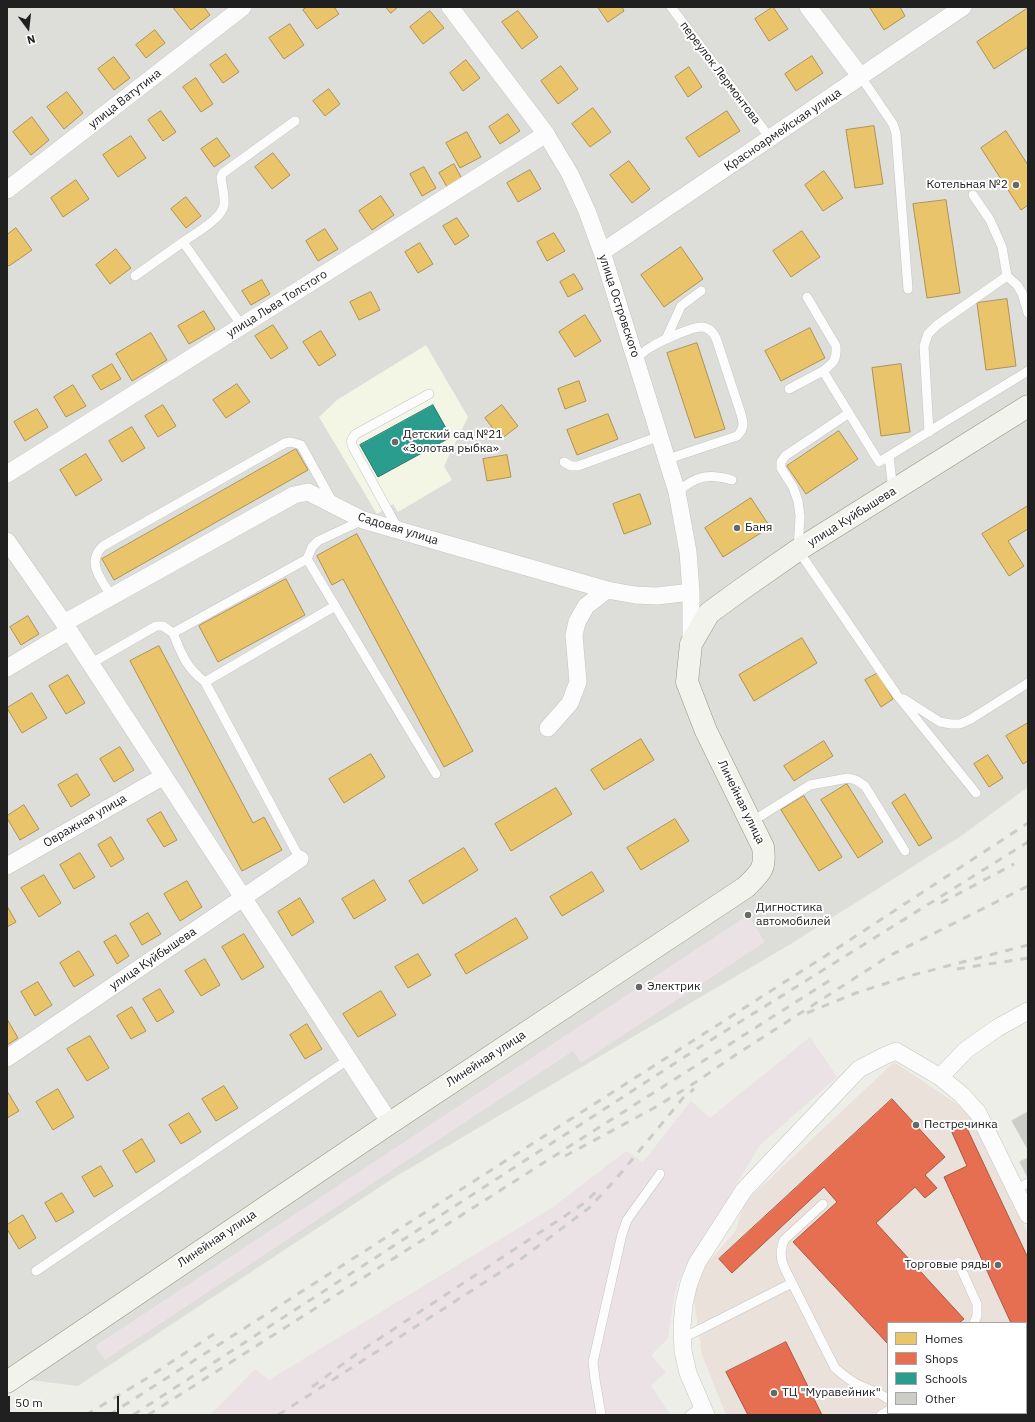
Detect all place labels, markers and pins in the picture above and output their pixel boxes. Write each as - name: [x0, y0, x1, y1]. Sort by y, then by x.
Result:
- place label: Котельная №2: [926, 178, 1008, 192]
- marker: Котельная №2: [1011, 180, 1021, 190]
- place label: Детский сад №21 «Золотая рыбка»: [403, 428, 503, 456]
- marker: Детский сад №21 «Золотая рыбка»: [390, 437, 400, 447]
- place label: Баня: [745, 521, 773, 535]
- marker: Баня: [732, 523, 742, 533]
- place label: Дигностика автомобилей: [756, 901, 831, 929]
- marker: Дигностика автомобилей: [743, 910, 753, 920]
- place label: Электрик: [647, 980, 701, 994]
- marker: Электрик: [634, 982, 644, 992]
- place label: Пестречинка: [924, 1118, 998, 1132]
- marker: Пестречинка: [911, 1120, 921, 1130]
- place label: Торговые ряды: [904, 1258, 990, 1272]
- marker: Торговые ряды: [993, 1260, 1003, 1270]
- place label: ТЦ "Муравейник": [782, 1386, 881, 1400]
- marker: ТЦ "Муравейник": [769, 1388, 779, 1398]

